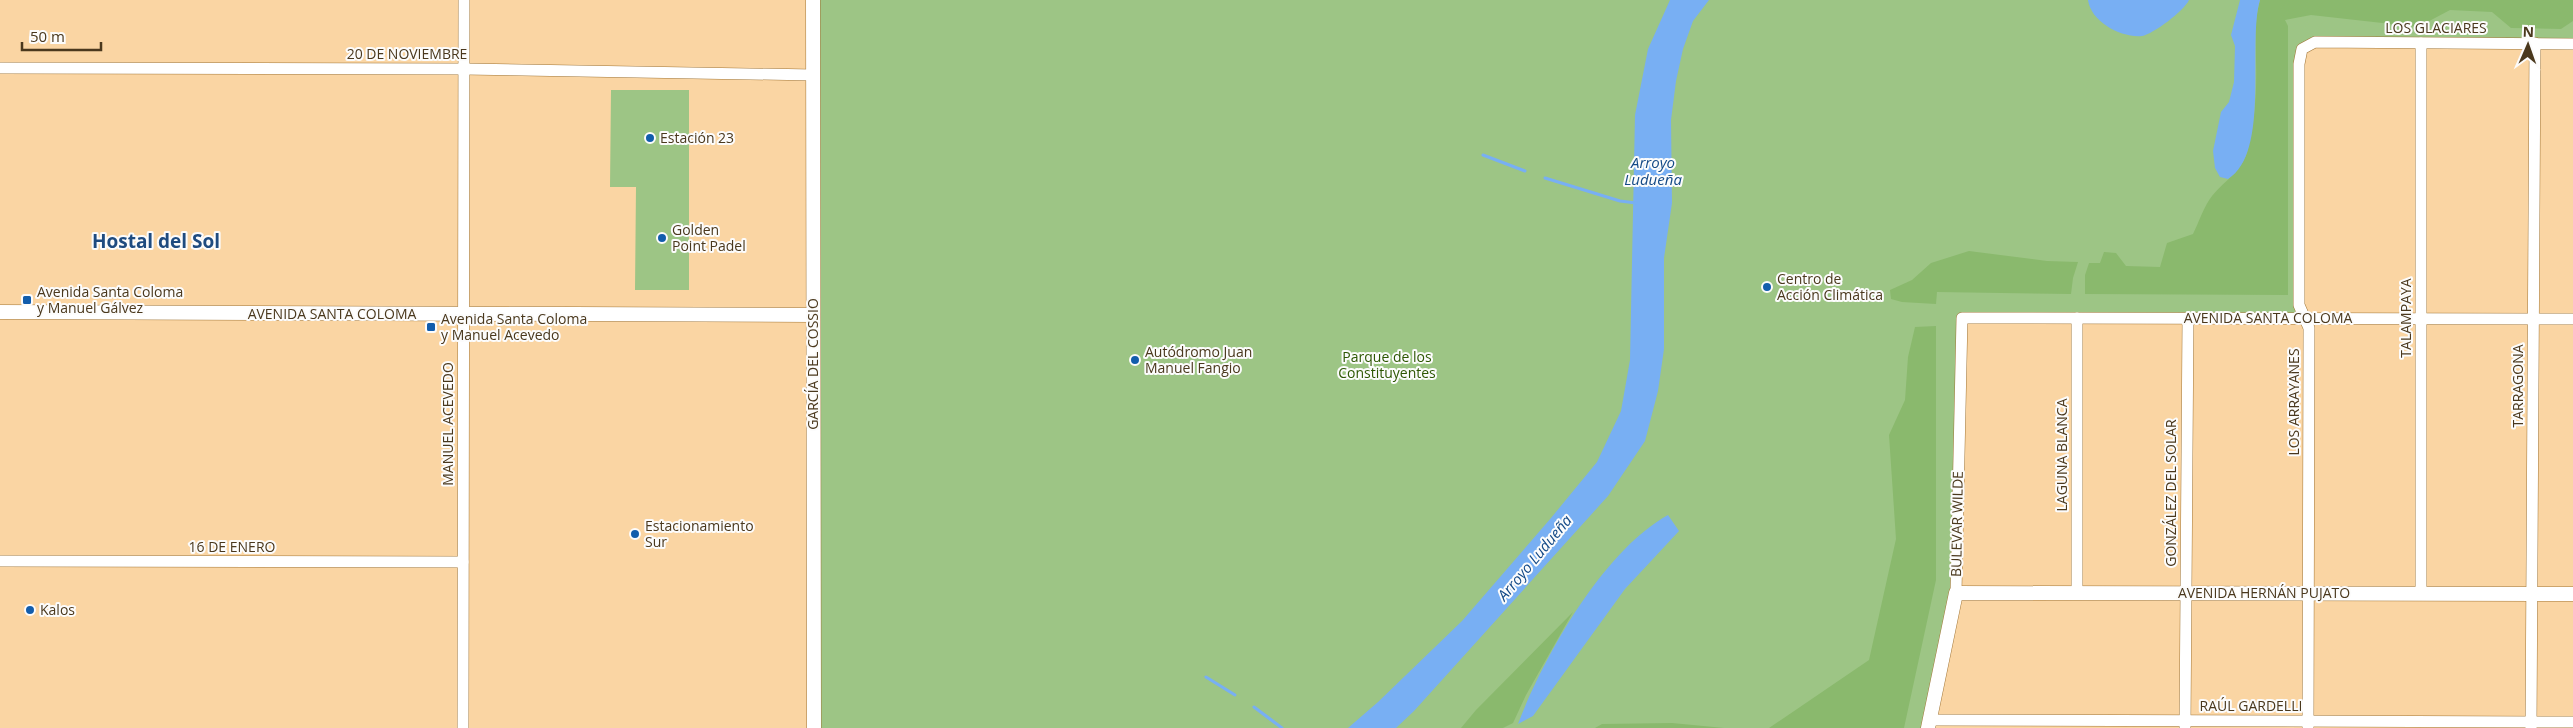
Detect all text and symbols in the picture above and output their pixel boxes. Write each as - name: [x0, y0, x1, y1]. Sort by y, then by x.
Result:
- street label: LOS GLACIARES: [2385, 18, 2487, 37]
- scale bar: [22, 20, 101, 52]
- north arrow: [2503, 20, 2553, 70]
- text: N: [2522, 22, 2534, 41]
- text: 50 m: [30, 26, 65, 46]
- street label: 20 DE NOVIEMBRE: [347, 44, 467, 63]
- place label: Estación 23: [660, 128, 734, 147]
- marker: Estación 23: [644, 132, 656, 144]
- water label: Arroyo Ludueña: [1624, 152, 1682, 189]
- place label: Golden Point Padel: [672, 220, 746, 255]
- district label: Hostal del Sol: [92, 228, 220, 254]
- marker: Golden Point Padel: [656, 232, 668, 244]
- place label: Centro de Acción Climática: [1777, 269, 1883, 304]
- street label: TALAMPAYA: [2396, 278, 2415, 358]
- marker: Centro de Acción Climática: [1761, 281, 1773, 293]
- place label: Avenida Santa Coloma y Manuel Gálvez: [37, 282, 183, 317]
- marker: Avenida Santa Coloma y Manuel Gálvez: [21, 294, 33, 306]
- street label: GARCÍA DEL COSSIO: [803, 298, 822, 430]
- street label: AVENIDA SANTA COLOMA: [248, 304, 416, 323]
- street label: AVENIDA SANTA COLOMA: [2184, 308, 2352, 327]
- place label: Avenida Santa Coloma y Manuel Acevedo: [441, 309, 587, 344]
- marker: Avenida Santa Coloma y Manuel Acevedo: [425, 321, 437, 333]
- place label: Autódromo Juan Manuel Fangio: [1145, 342, 1252, 377]
- street label: TARRAGONA: [2508, 344, 2527, 428]
- park label: Parque de los Constituyentes: [1338, 347, 1436, 382]
- street label: LOS ARRAYANES: [2284, 348, 2303, 456]
- marker: Autódromo Juan Manuel Fangio: [1129, 354, 1141, 366]
- street label: MANUEL ACEVEDO: [438, 362, 457, 486]
- street label: LAGUNA BLANCA: [2052, 398, 2071, 512]
- street label: GONZÁLEZ DEL SOLAR: [2161, 419, 2180, 567]
- street label: BULEVAR WILDE: [1946, 471, 1967, 577]
- water label: Arroyo Ludueña: [1492, 510, 1576, 605]
- place label: Estacionamiento Sur: [645, 516, 754, 551]
- marker: Estacionamiento Sur: [629, 528, 641, 540]
- street label: 16 DE ENERO: [189, 537, 276, 556]
- street label: AVENIDA HERNÁN PUJATO: [2178, 583, 2350, 602]
- place label: Kalos: [40, 600, 75, 619]
- marker: Kalos: [24, 604, 36, 616]
- street label: RAÚL GARDELLI: [2200, 696, 2302, 715]

